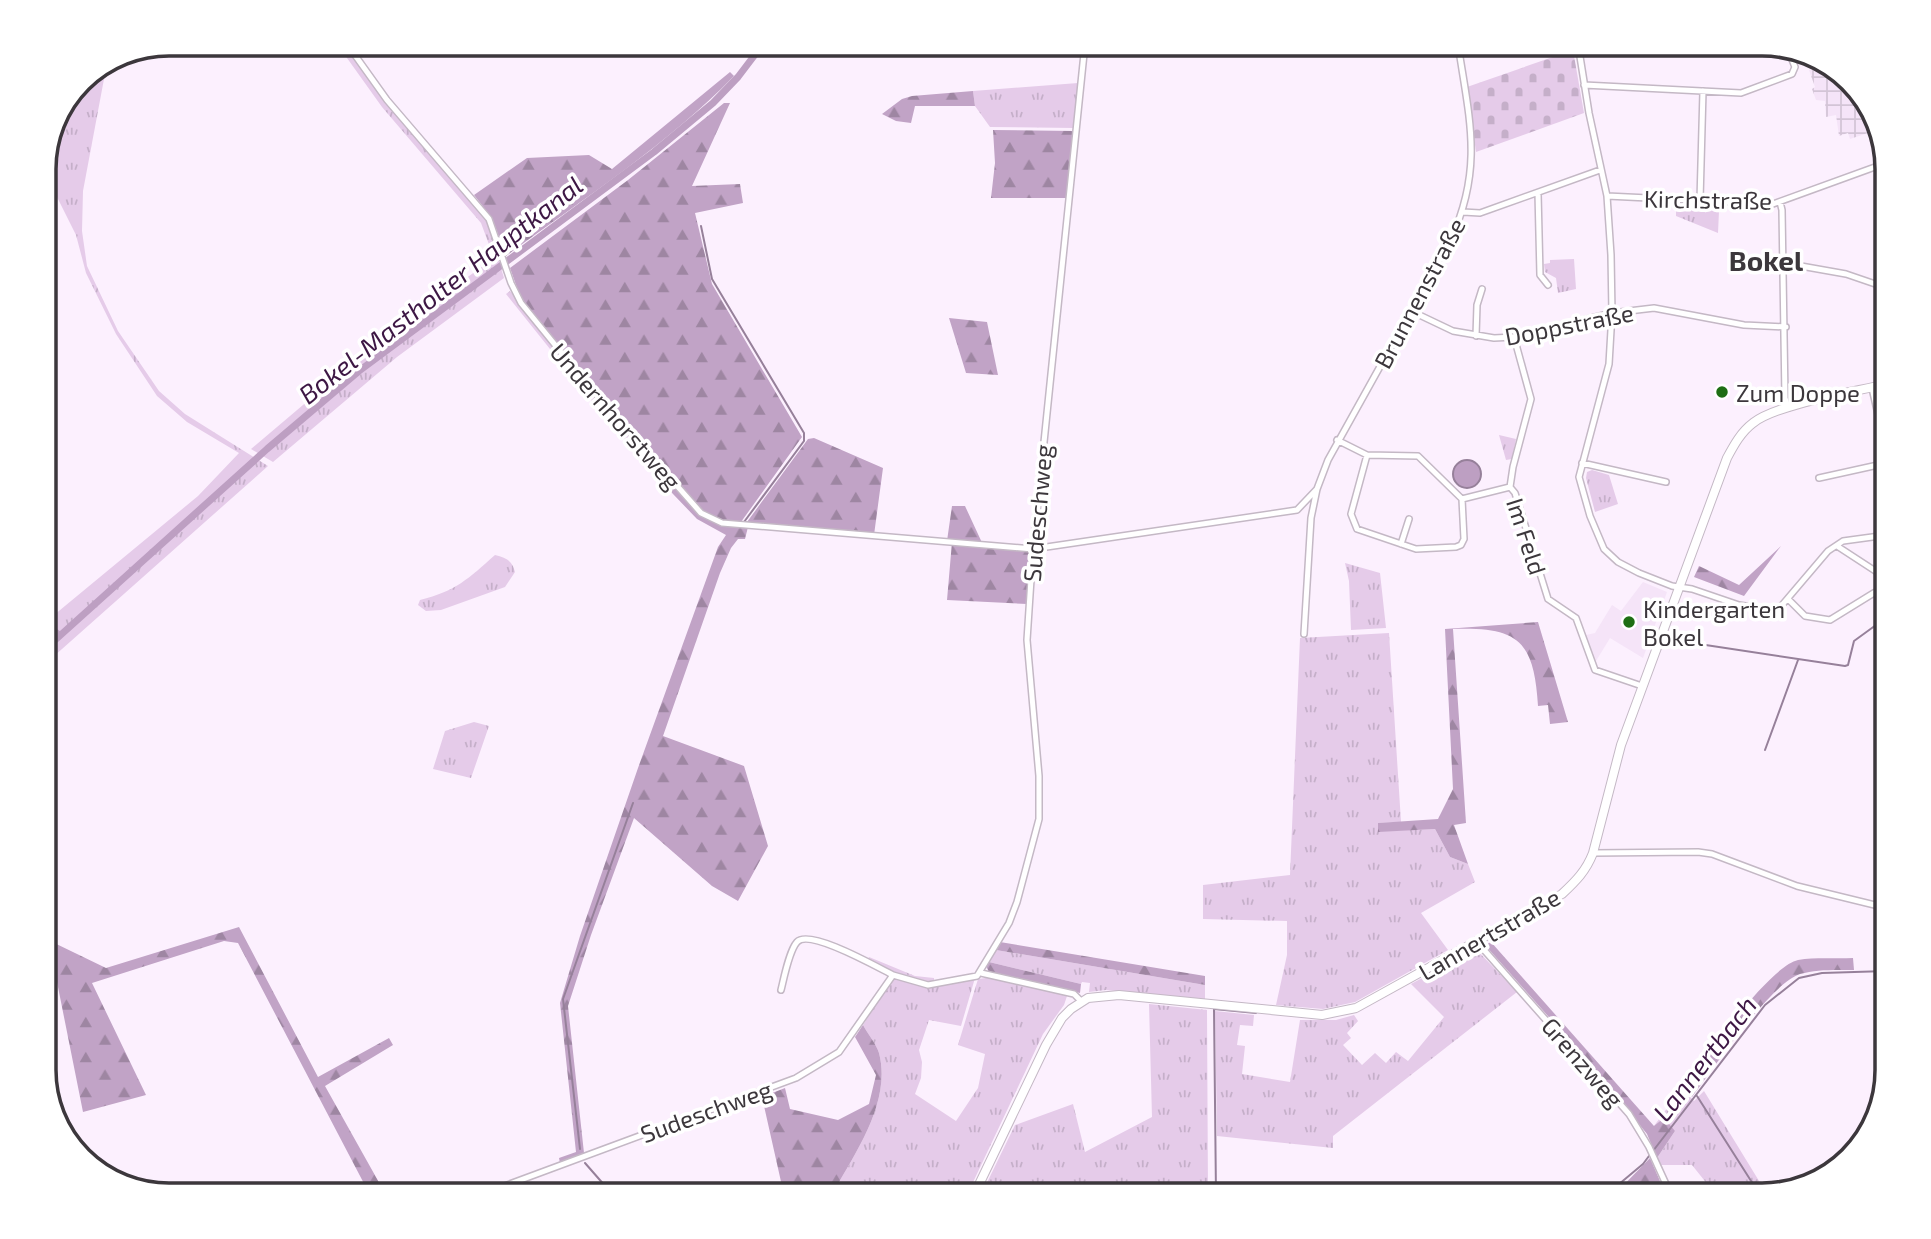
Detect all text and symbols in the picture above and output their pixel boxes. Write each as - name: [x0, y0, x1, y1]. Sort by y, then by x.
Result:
- water label: Bokel-Mastholter Hauptkanal: [292, 169, 588, 409]
- street label: Kirchstraße: [1644, 183, 1772, 215]
- street label: Brunnenstraße: [1367, 213, 1471, 373]
- district label: Bokel: [1729, 243, 1804, 277]
- street label: Doppstraße: [1502, 297, 1636, 351]
- street label: Undernhorstweg: [544, 337, 688, 495]
- place label: Zum Doppe: [1736, 378, 1860, 407]
- marker: Zum Doppe: [1714, 384, 1730, 400]
- street label: Sudeschweg: [1017, 443, 1057, 583]
- street label: Im Feld: [1501, 494, 1553, 578]
- place label: Kindergarten Bokel: [1643, 594, 1785, 651]
- marker: Kindergarten Bokel: [1621, 614, 1637, 630]
- street label: Lannertstraße: [1413, 882, 1565, 986]
- water label: Lannertbach: [1646, 989, 1762, 1127]
- street label: Grenzweg: [1536, 1011, 1630, 1113]
- street label: Sudeschweg: [636, 1074, 776, 1148]

